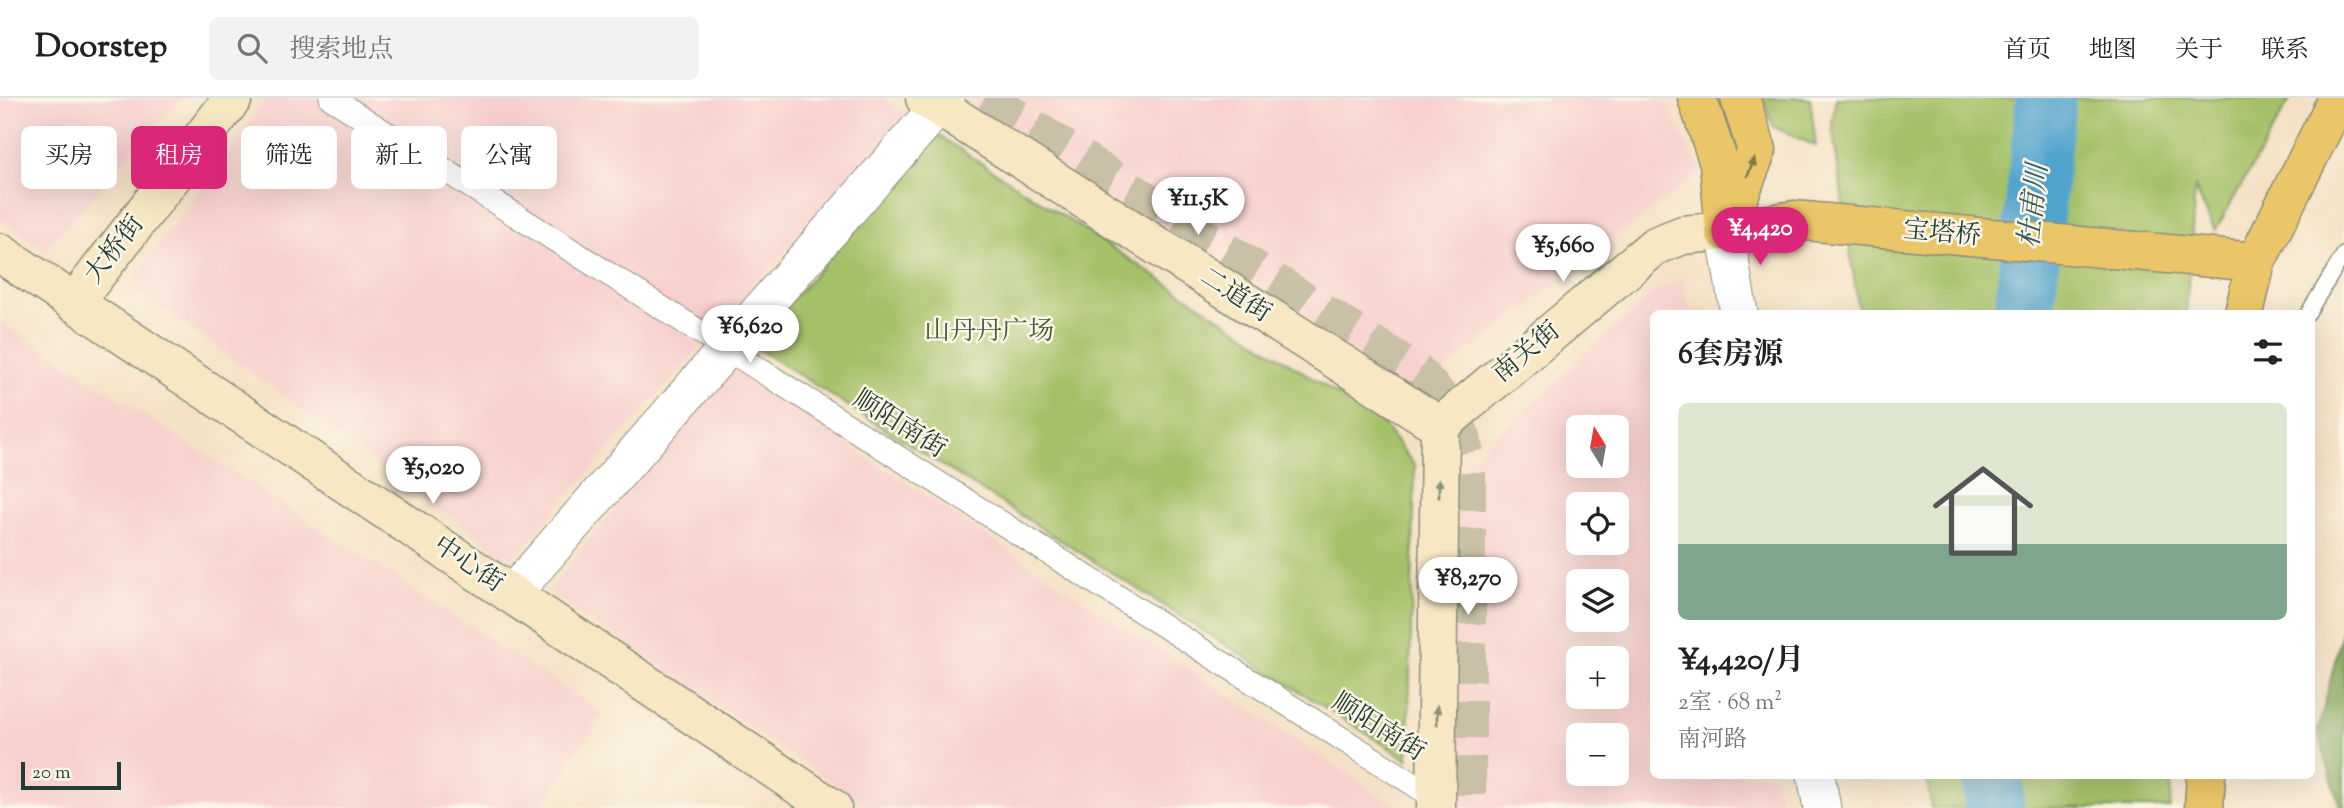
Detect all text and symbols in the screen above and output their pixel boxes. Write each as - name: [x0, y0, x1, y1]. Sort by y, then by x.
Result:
- search box: [209, 17, 699, 80]
- text: Doorstep: [35, 24, 167, 72]
- icon: search: [233, 29, 271, 67]
- text: 搜索地点: [289, 32, 393, 69]
- text: 首页: [2003, 34, 2051, 68]
- text: 地图: [2089, 34, 2137, 68]
- text: 关于: [2175, 34, 2223, 68]
- text: 联系: [2261, 34, 2309, 68]
- chip: 买房: [21, 126, 117, 189]
- chip: 租房: [131, 126, 227, 189]
- chip: 筛选: [241, 126, 337, 189]
- chip: 新上: [351, 126, 447, 189]
- chip: 公寓: [461, 126, 557, 189]
- one-way arrow: [1745, 157, 1756, 178]
- water label: 杜甫川: [2011, 159, 2060, 250]
- pin: ¥11.5K: [1141, 178, 1255, 237]
- text: ¥11.5K: [1168, 183, 1228, 216]
- street label: 大桥街: [76, 208, 154, 292]
- pin: ¥4,420: [1703, 208, 1817, 267]
- street label: 宝塔桥: [1902, 212, 1982, 256]
- text: ¥4,420: [1727, 213, 1793, 246]
- pin: ¥5,660: [1506, 225, 1620, 284]
- text: ¥5,660: [1532, 230, 1595, 263]
- street label: 二道街: [1192, 260, 1278, 332]
- pin: ¥6,620: [693, 306, 807, 365]
- text: ¥6,620: [717, 311, 783, 344]
- park label: 山丹丹广场: [924, 314, 1054, 351]
- street label: 南关街: [1485, 314, 1569, 392]
- icon: filters: [2249, 333, 2287, 371]
- text: 6套房源: [1678, 334, 1783, 377]
- street label: 顺阳南街: [845, 382, 953, 468]
- north arrow: [1566, 415, 1629, 478]
- map controls: [1566, 415, 1629, 786]
- pin: ¥5,020: [376, 446, 490, 506]
- icon: home: [1920, 448, 2046, 574]
- text: ¥5,020: [402, 452, 464, 485]
- one-way arrow: [1433, 477, 1445, 499]
- button: locate: [1566, 492, 1629, 555]
- street label: 中心街: [425, 528, 511, 602]
- pin: ¥8,270: [1411, 558, 1525, 617]
- text: ¥8,270: [1435, 563, 1501, 596]
- button: layers: [1566, 569, 1629, 632]
- text: ¥4,420/月: [1678, 640, 1804, 683]
- button: +: [1566, 646, 1629, 709]
- street label: 顺阳南街: [1324, 685, 1432, 771]
- text: 2室 · 68 m²: [1678, 687, 1782, 720]
- one-way arrow: [1431, 704, 1443, 726]
- button: −: [1566, 723, 1629, 786]
- text: 南河路: [1678, 724, 1747, 757]
- scale bar: [21, 759, 121, 791]
- text: 20 m: [32, 760, 71, 787]

